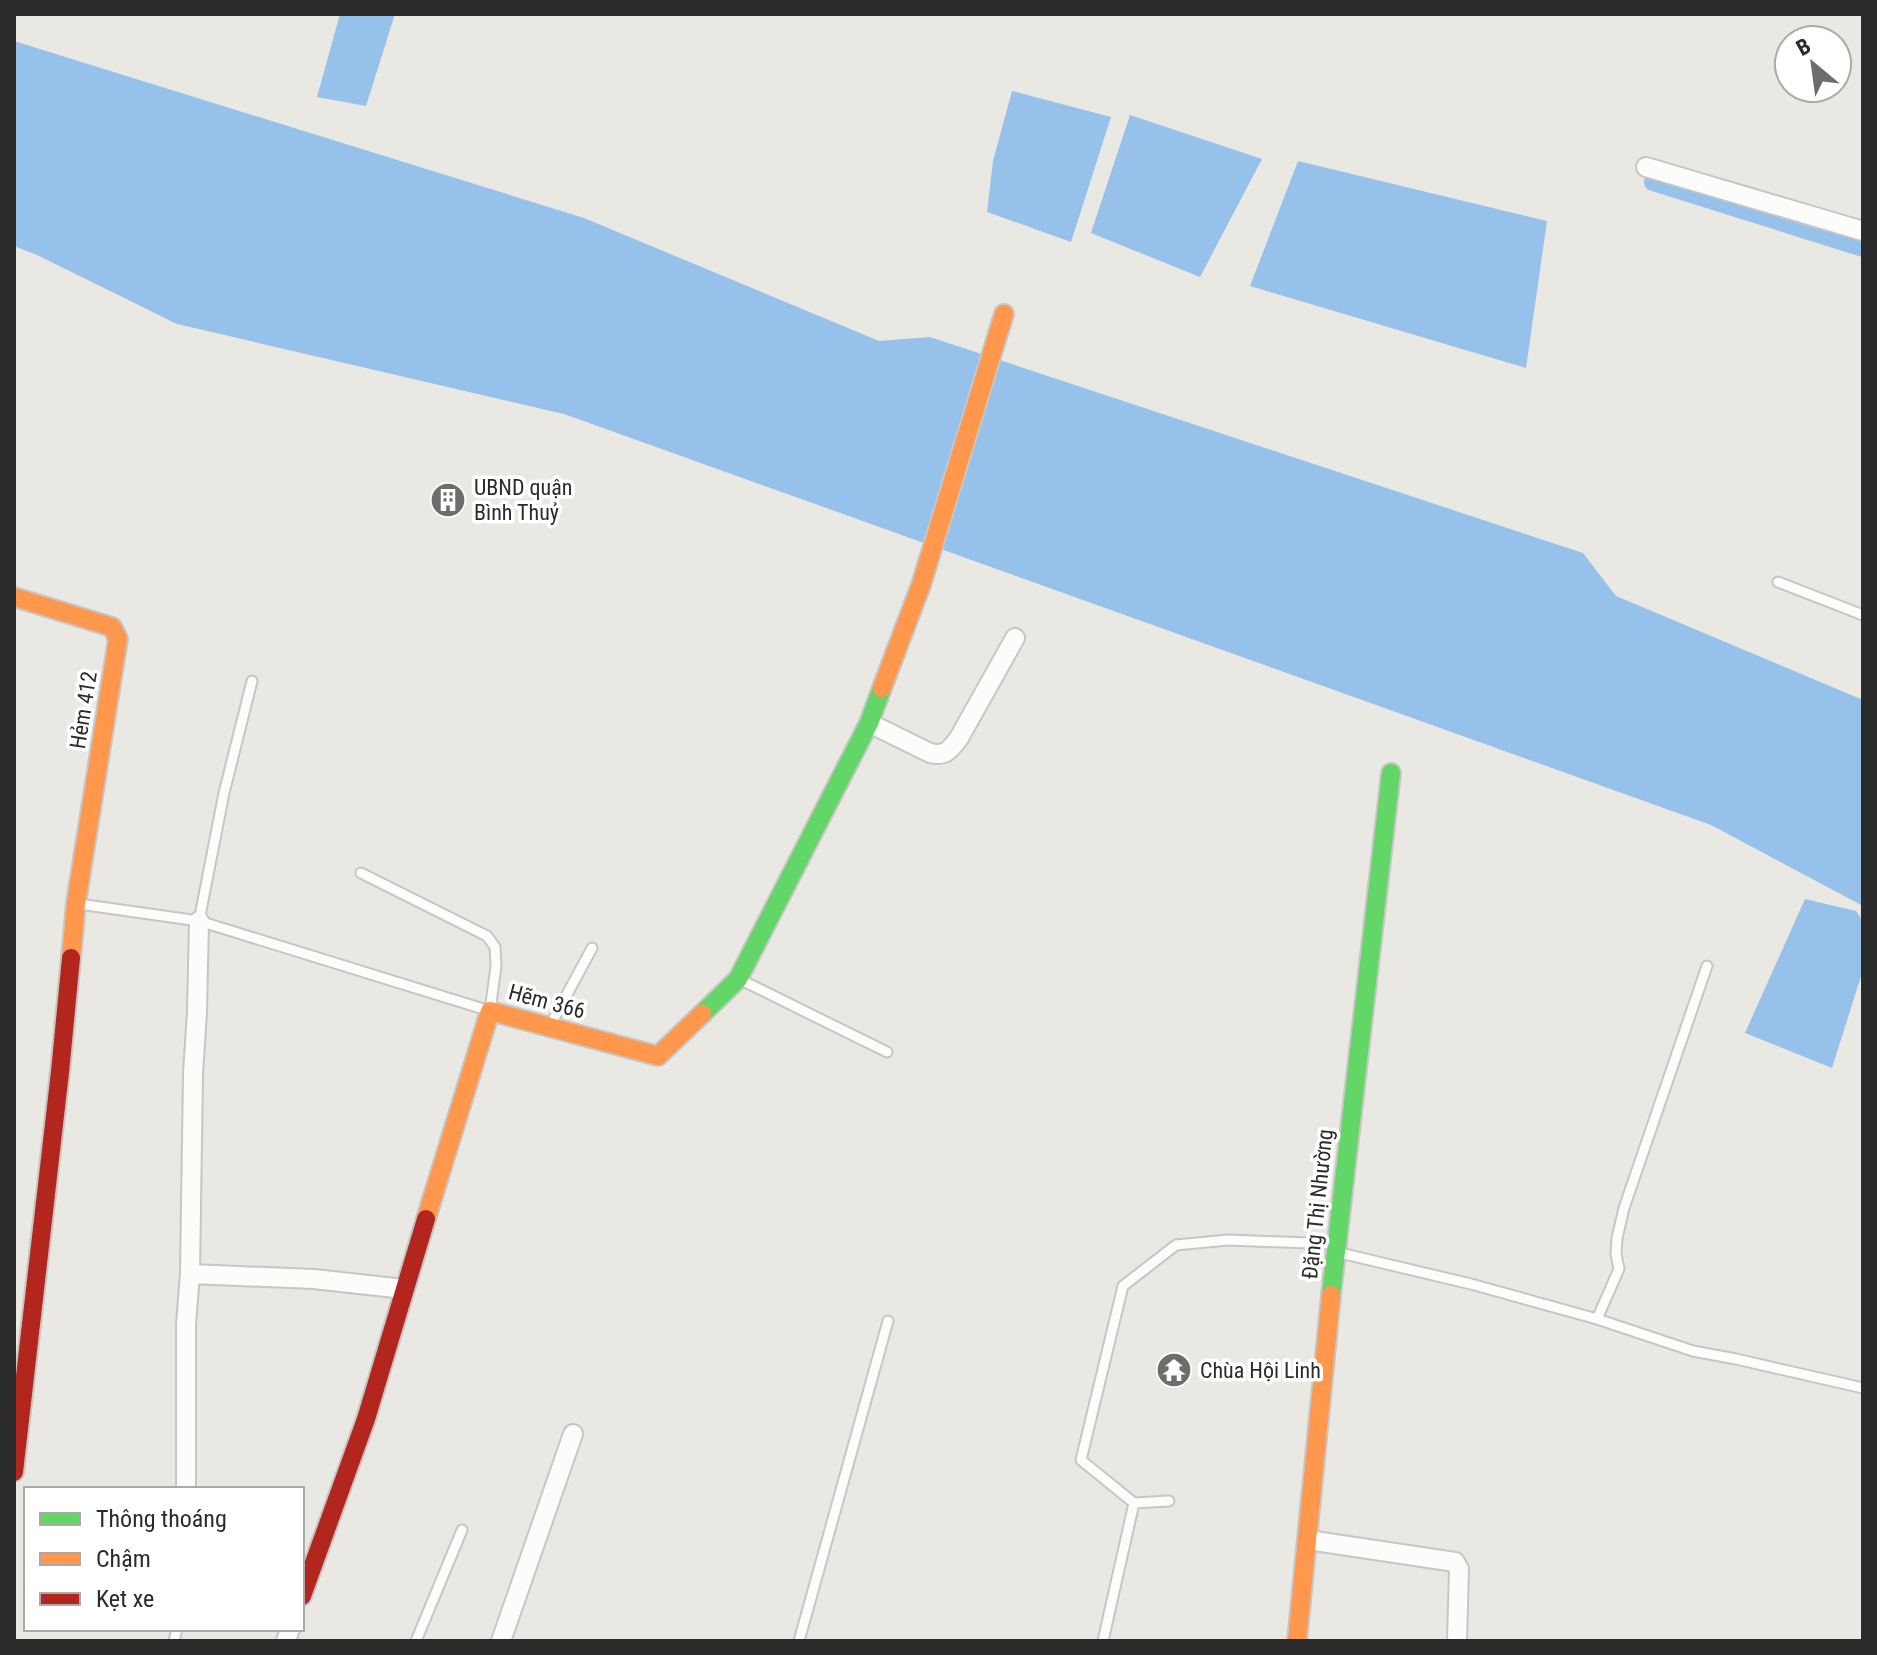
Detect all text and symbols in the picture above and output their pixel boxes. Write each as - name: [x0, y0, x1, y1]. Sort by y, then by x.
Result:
- north arrow: [1773, 24, 1853, 104]
- text: B: [1792, 33, 1815, 61]
- place label: UBND quận Bình Thuỷ: [474, 475, 572, 525]
- building icon: UBND quận Bình Thuỷ: [429, 481, 467, 519]
- street label: Hẻm 412: [65, 670, 102, 751]
- street label: Hẽm 366: [506, 979, 588, 1024]
- street label: Đặng Thị Nhường: [1297, 1128, 1338, 1280]
- temple icon: Chùa Hội Linh: [1155, 1351, 1193, 1389]
- place label: Chùa Hội Linh: [1200, 1358, 1321, 1383]
- legend: [24, 1487, 304, 1631]
- text: Thông thoáng: [96, 1505, 227, 1533]
- text: Chậm: [96, 1545, 151, 1573]
- text: Kẹt xe: [96, 1585, 154, 1613]

